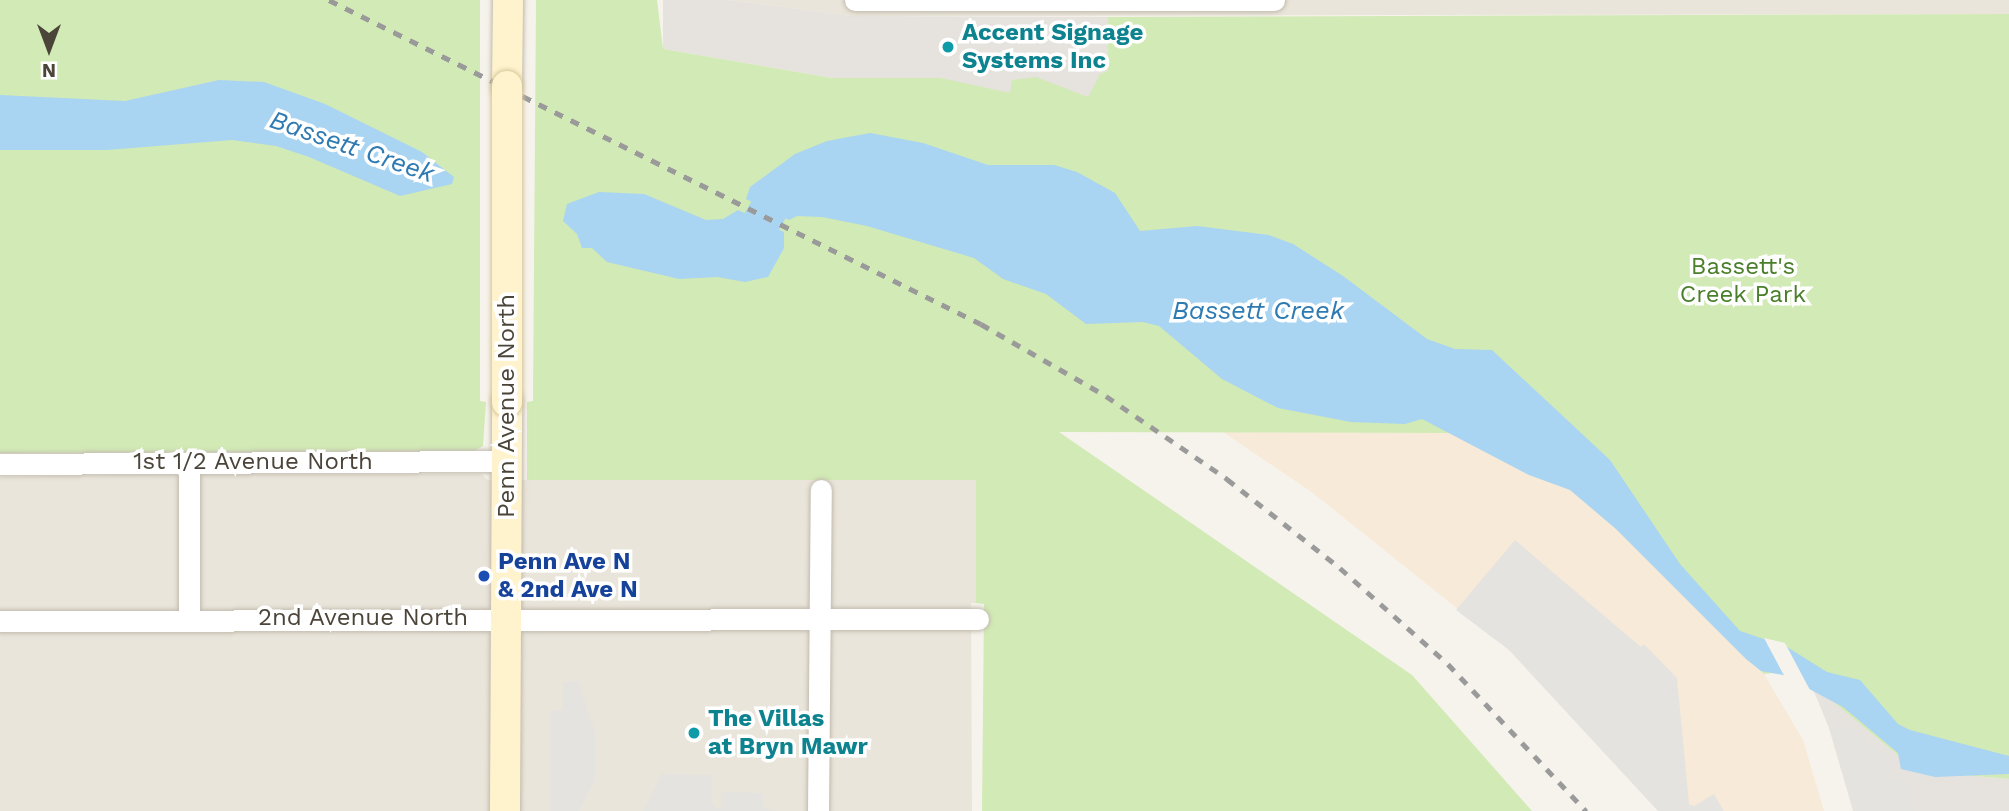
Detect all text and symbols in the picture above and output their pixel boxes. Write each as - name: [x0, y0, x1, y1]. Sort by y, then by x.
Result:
- north arrow: [14, 14, 84, 84]
- place label: Accent Signage Systems Inc: [962, 19, 1143, 75]
- marker: Accent Signage Systems Inc: [940, 39, 956, 55]
- text: N: [42, 59, 56, 82]
- water label: Bassett Creek: [266, 104, 438, 190]
- park label: Bassett's Creek Park: [1680, 253, 1806, 309]
- street label: Penn Avenue North: [493, 293, 521, 519]
- water label: Bassett Creek: [1172, 295, 1344, 327]
- street label: 1st 1/2 Avenue North: [132, 448, 374, 476]
- place label: Penn Ave N & 2nd Ave N: [498, 548, 638, 604]
- marker: Penn Ave N & 2nd Ave N: [476, 568, 492, 584]
- street label: 2nd Avenue North: [258, 604, 468, 632]
- place label: The Villas at Bryn Mawr: [708, 705, 868, 761]
- marker: The Villas at Bryn Mawr: [686, 725, 702, 741]

